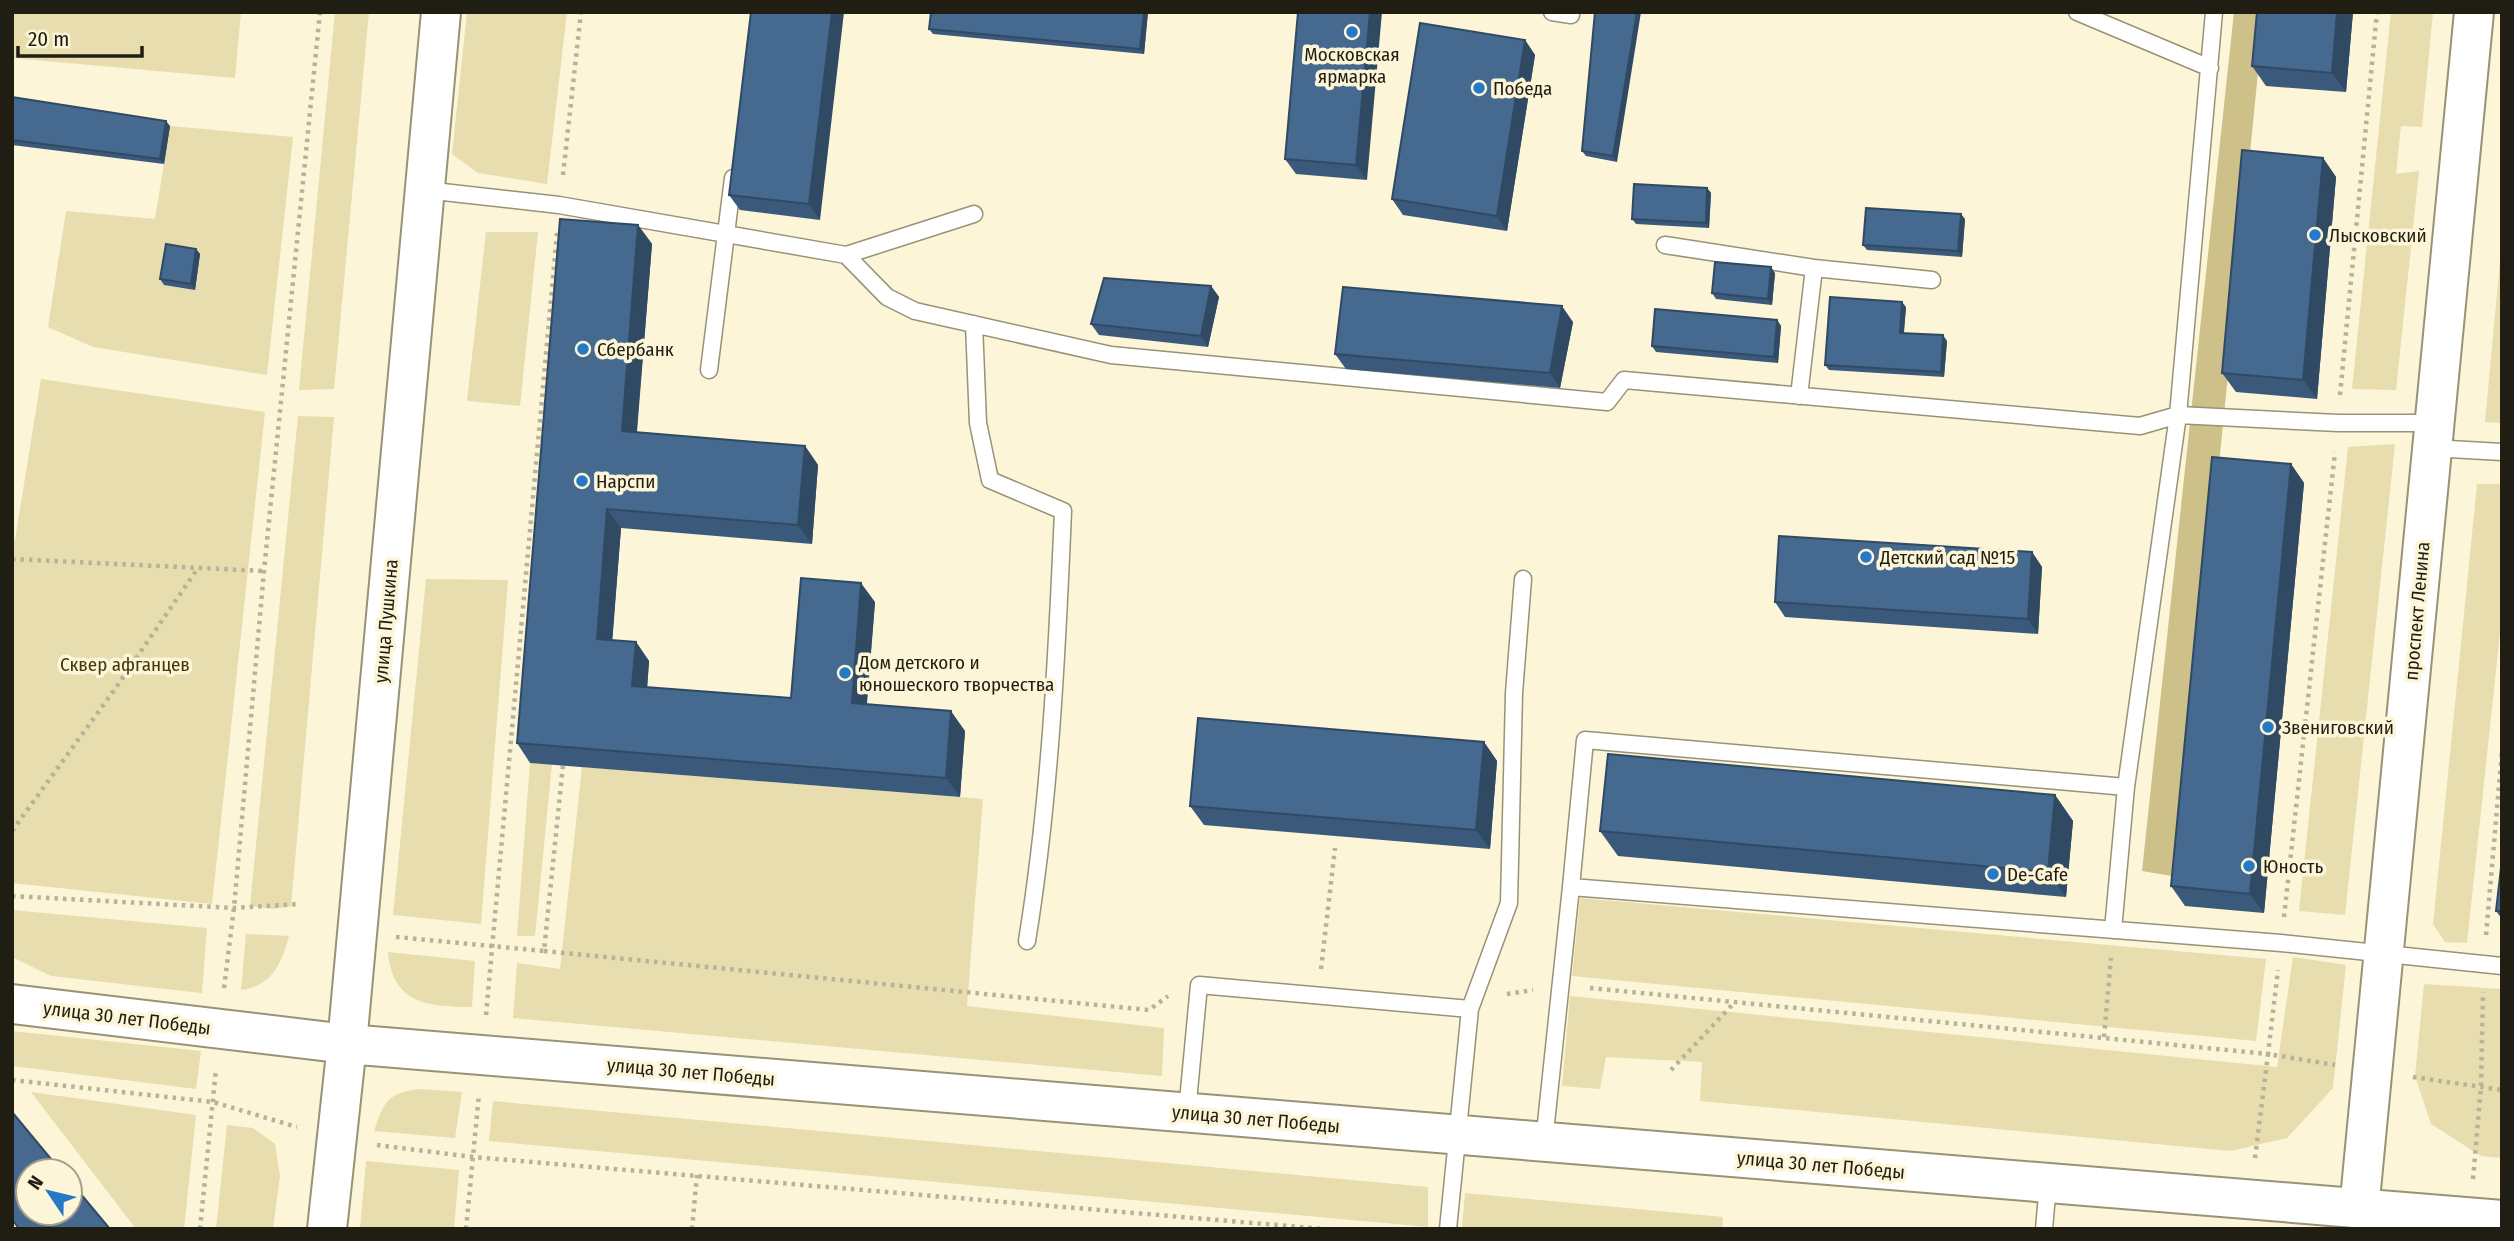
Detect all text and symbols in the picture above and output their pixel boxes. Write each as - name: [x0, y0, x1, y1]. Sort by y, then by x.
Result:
- scale bar: [18, 14, 142, 58]
- marker: Московская ярмарка: [1344, 24, 1360, 40]
- text: 20 m: [28, 26, 69, 52]
- place label: Московская ярмарка: [1304, 43, 1400, 88]
- place label: Победа: [1493, 77, 1552, 100]
- marker: Победа: [1471, 80, 1487, 96]
- place label: Лысковский: [2329, 224, 2427, 247]
- marker: Лысковский: [2307, 227, 2323, 243]
- place label: Сбербанк: [597, 338, 674, 361]
- marker: Сбербанк: [575, 341, 591, 357]
- place label: Нарспи: [596, 470, 655, 493]
- marker: Нарспи: [574, 473, 590, 489]
- street label: проспект Ленина: [2399, 541, 2435, 681]
- place label: Детский сад №15: [1879, 546, 2015, 569]
- marker: Детский сад №15: [1858, 549, 1874, 565]
- street label: улица Пушкина: [369, 558, 403, 684]
- place label: Дом детского и юношеского творчества: [858, 651, 1054, 696]
- park label: Сквер афганцев: [60, 653, 190, 676]
- marker: Дом детского и юношеского творчества: [837, 665, 853, 681]
- place label: Звениговский: [2282, 716, 2394, 739]
- marker: Звениговский: [2260, 719, 2276, 735]
- place label: Юность: [2263, 855, 2323, 878]
- marker: Юность: [2241, 858, 2257, 874]
- place label: De-Cafe: [2007, 863, 2068, 886]
- marker: De-Cafe: [1985, 866, 2001, 882]
- street label: улица 30 лет Победы: [42, 996, 212, 1040]
- street label: улица 30 лет Победы: [606, 1053, 776, 1091]
- street label: улица 30 лет Победы: [1171, 1100, 1341, 1138]
- street label: улица 30 лет Победы: [1736, 1146, 1906, 1184]
- north arrow: [14, 1157, 84, 1227]
- text: N: [23, 1171, 48, 1194]

